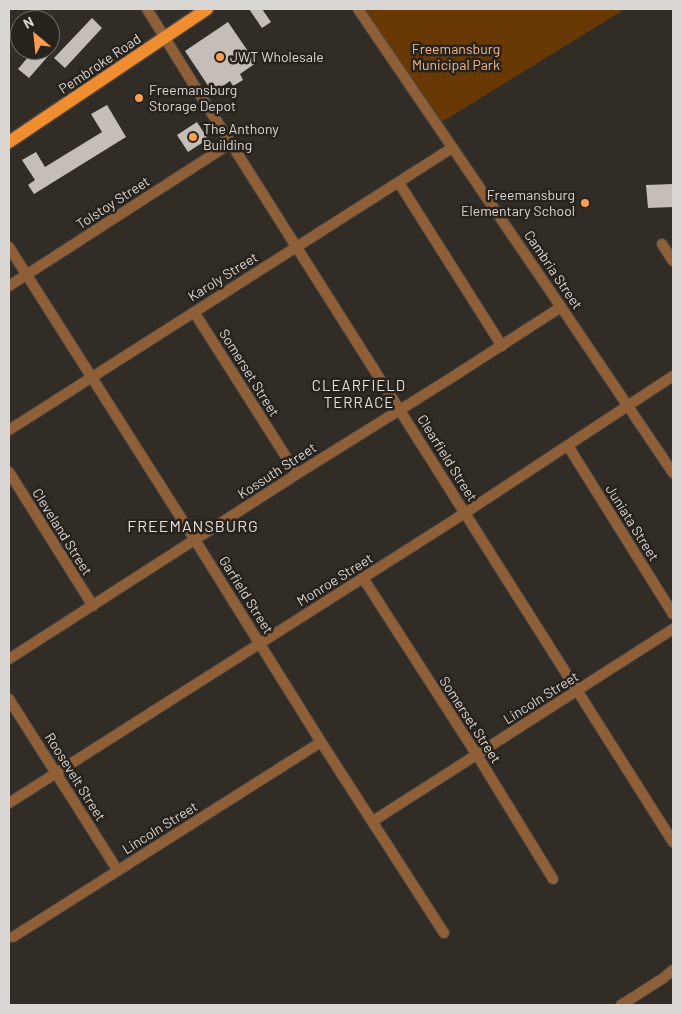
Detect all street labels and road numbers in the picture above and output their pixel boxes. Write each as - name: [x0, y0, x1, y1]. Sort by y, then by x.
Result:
- street label: Pembroke Road: [56, 30, 144, 98]
- street label: Tolstoy Street: [73, 173, 153, 233]
- street label: Cambria Street: [520, 227, 586, 313]
- street label: Karoly Street: [185, 249, 261, 305]
- street label: Somerset Street: [215, 326, 283, 420]
- street label: Clearfield Street: [414, 411, 480, 505]
- street label: Kossuth Street: [235, 439, 319, 503]
- street label: Juniata Street: [602, 482, 662, 564]
- street label: Cleveland Street: [29, 485, 95, 579]
- street label: Monroe Street: [294, 550, 376, 610]
- street label: Garfield Street: [215, 553, 277, 637]
- street label: Lincoln Street: [500, 668, 582, 728]
- street label: Somerset Street: [436, 673, 504, 767]
- street label: Roosevelt Street: [41, 730, 109, 824]
- street label: Lincoln Street: [119, 798, 201, 858]

